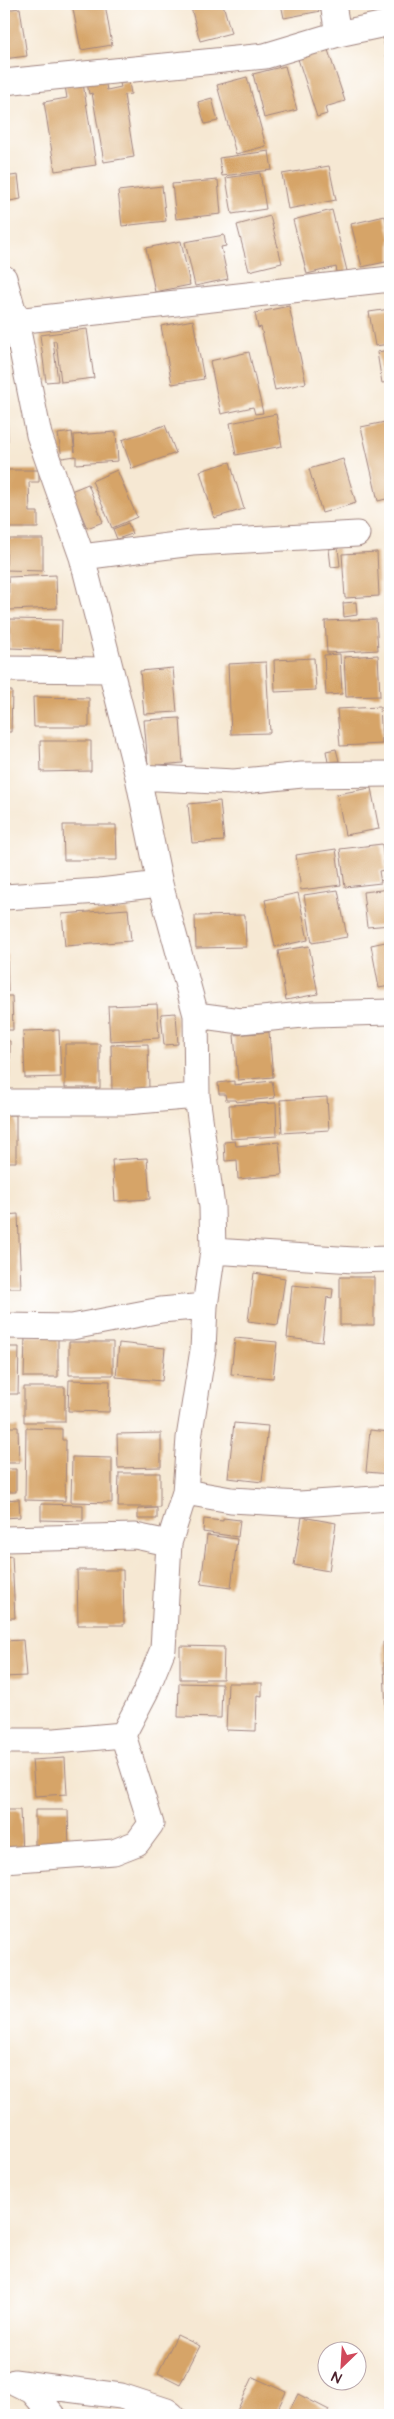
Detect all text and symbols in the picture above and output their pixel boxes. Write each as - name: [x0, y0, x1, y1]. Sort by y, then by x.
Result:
- north arrow: [316, 2342, 366, 2392]
- text: N: [329, 2366, 345, 2388]

